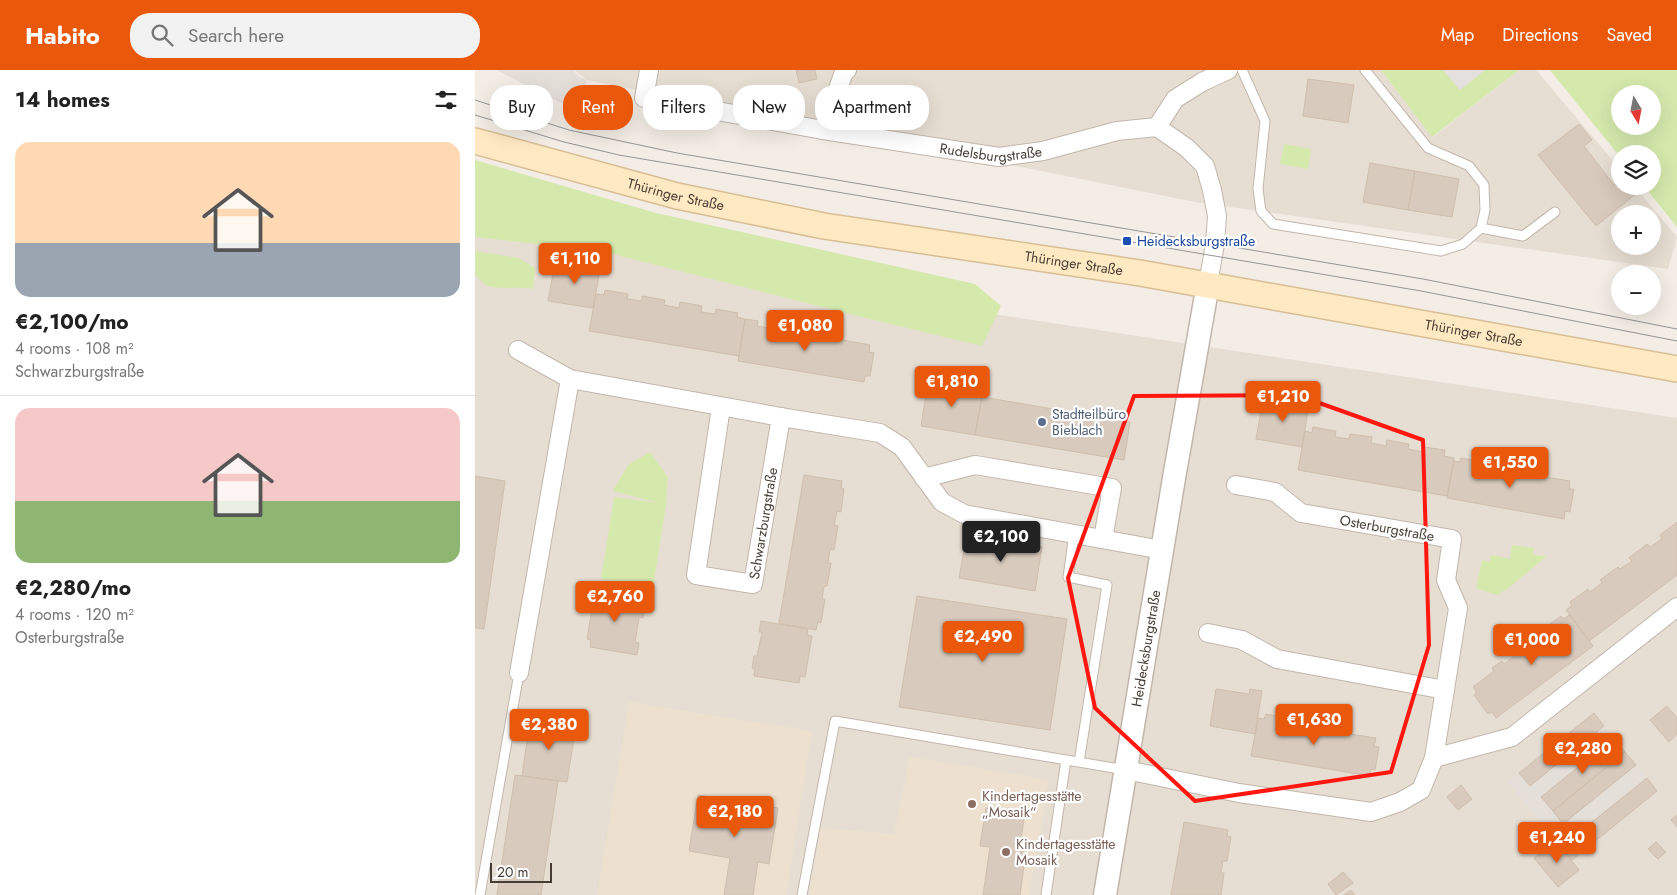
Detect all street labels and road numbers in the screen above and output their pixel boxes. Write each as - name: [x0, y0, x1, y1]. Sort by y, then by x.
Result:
- street label: Rudelsburgstraße: [938, 138, 1043, 167]
- street label: Thüringer Straße: [625, 173, 726, 215]
- street label: Thüringer Straße: [1023, 246, 1124, 280]
- street label: Thüringer Straße: [1423, 314, 1524, 351]
- street label: Schwarzburgstraße: [744, 466, 782, 581]
- street label: Osterburgstraße: [1338, 510, 1436, 546]
- street label: Heidecksburgstraße: [1126, 588, 1165, 708]

